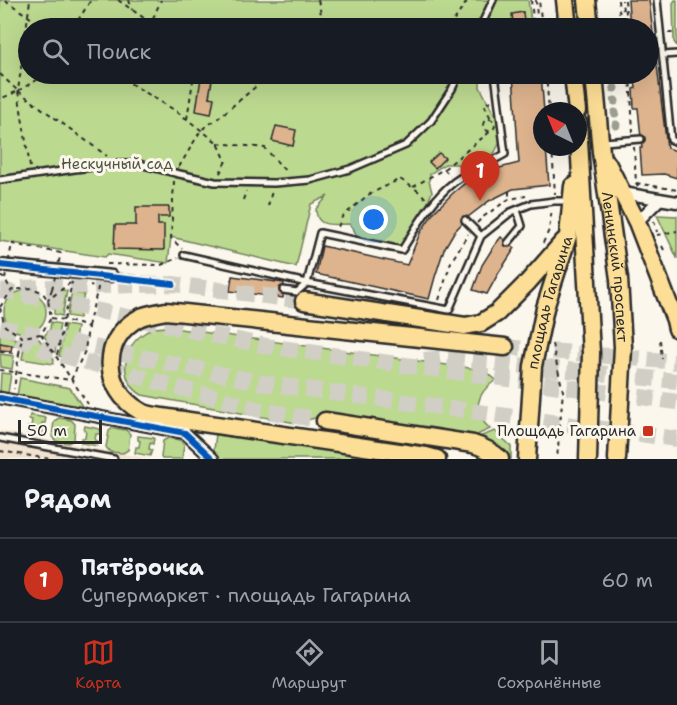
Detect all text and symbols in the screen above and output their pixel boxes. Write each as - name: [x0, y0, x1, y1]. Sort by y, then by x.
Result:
- search box: [18, 18, 659, 84]
- icon: search: [39, 35, 72, 68]
- text: Поиск: [87, 37, 151, 66]
- north arrow: [533, 102, 587, 156]
- pin: 1: [460, 152, 500, 201]
- park label: Нескучный сад: [61, 154, 173, 174]
- street label: Ленинский проспект: [597, 190, 633, 343]
- your location: [359, 205, 388, 234]
- street label: площадь Гагарина: [523, 233, 578, 371]
- scale bar: [18, 417, 102, 444]
- text: 50 m: [27, 420, 67, 441]
- place label: Площадь Гагарина: [497, 421, 637, 441]
- marker: Площадь Гагарина: [641, 424, 655, 438]
- text: Рядом: [24, 481, 111, 516]
- text: Пятёрочка: [81, 553, 204, 582]
- text: 1: [39, 567, 48, 593]
- text: 60 m: [601, 567, 653, 593]
- text: Супермаркет · площадь Гагарина: [81, 582, 411, 608]
- tab: Карта: [75, 636, 121, 693]
- tab: Маршрут: [272, 636, 346, 693]
- tab: Сохранённые: [497, 636, 602, 693]

